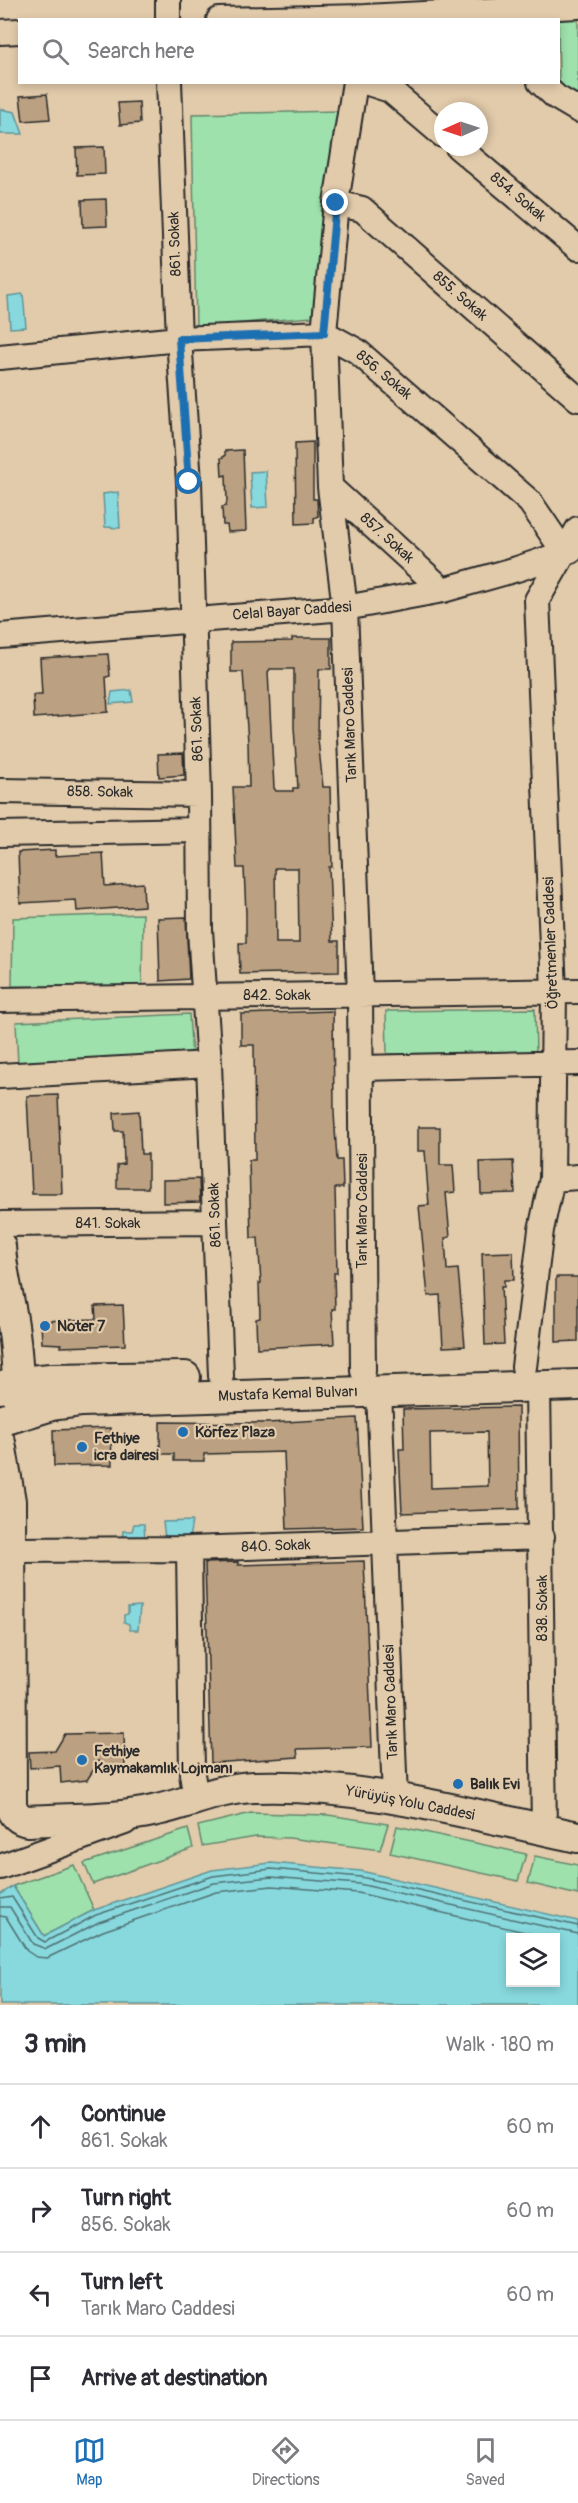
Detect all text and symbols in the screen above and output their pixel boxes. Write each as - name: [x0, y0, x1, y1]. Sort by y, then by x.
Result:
- search box: [18, 18, 560, 84]
- icon: search: [39, 35, 72, 68]
- text: Search here: [87, 37, 194, 65]
- north arrow: [434, 102, 488, 156]
- street label: 854. Sokak: [486, 168, 550, 226]
- route end: [322, 189, 348, 215]
- street label: 861. Sokak: [164, 210, 186, 277]
- street label: 855. Sokak: [429, 267, 492, 326]
- street label: 856. Sokak: [352, 346, 416, 404]
- route start: [175, 468, 201, 494]
- street label: 857. Sokak: [356, 509, 419, 568]
- street label: Celal Bayar Caddesi: [232, 597, 353, 625]
- street label: Tarık Maro Caddesi: [338, 667, 362, 783]
- street label: 861. Sokak: [186, 695, 208, 762]
- street label: 858. Sokak: [67, 782, 134, 802]
- street label: Öğretmenler Caddesi: [539, 876, 563, 1010]
- street label: 842. Sokak: [243, 986, 311, 1005]
- street label: Tarık Maro Caddesi: [353, 1153, 372, 1269]
- street label: 861. Sokak: [204, 1181, 226, 1248]
- street label: 841. Sokak: [76, 1214, 141, 1233]
- place label: Noter 7: [57, 1317, 105, 1336]
- marker: Noter 7: [38, 1319, 52, 1333]
- street label: Mustafa Kemal Bulvarı: [218, 1382, 358, 1406]
- place label: Körfez Plaza: [195, 1423, 275, 1442]
- marker: Körfez Plaza: [176, 1425, 190, 1439]
- place label: Fethiye icra dairesi: [94, 1429, 159, 1465]
- marker: Fethiye icra dairesi: [75, 1440, 89, 1454]
- street label: 840. Sokak: [241, 1535, 312, 1557]
- street label: 838. Sokak: [533, 1574, 552, 1641]
- street label: Tarık Maro Caddesi: [379, 1644, 403, 1760]
- place label: Fethiye Kaymakamlık Lojmanı: [94, 1742, 233, 1778]
- marker: Fethiye Kaymakamlık Lojmanı: [75, 1753, 89, 1767]
- place label: Balık Evi: [470, 1775, 520, 1794]
- marker: Balık Evi: [451, 1777, 465, 1791]
- street label: Yürüyüş Yolu Caddesi: [343, 1781, 477, 1825]
- map controls: [506, 1933, 560, 1987]
- button: layers: [506, 1933, 560, 1987]
- text: 3 min: [24, 2028, 86, 2060]
- text: Walk · 180 m: [446, 2032, 554, 2057]
- text: Continue: [81, 2100, 165, 2128]
- icon: ahead: [24, 2110, 57, 2143]
- text: 60 m: [507, 2114, 554, 2139]
- text: 861. Sokak: [81, 2128, 168, 2153]
- text: Turn right: [81, 2184, 171, 2212]
- icon: right: [24, 2194, 57, 2227]
- text: 60 m: [507, 2198, 554, 2223]
- text: 856. Sokak: [81, 2212, 171, 2237]
- text: Turn left: [81, 2268, 163, 2296]
- icon: left: [24, 2278, 57, 2311]
- text: 60 m: [507, 2282, 554, 2307]
- text: Tarık Maro Caddesi: [81, 2296, 235, 2321]
- icon: arrive: [24, 2362, 57, 2395]
- text: Arrive at destination: [81, 2364, 267, 2392]
- tab: Map: [73, 2434, 106, 2490]
- tab: Directions: [252, 2434, 320, 2490]
- tab: Saved: [465, 2434, 505, 2490]

